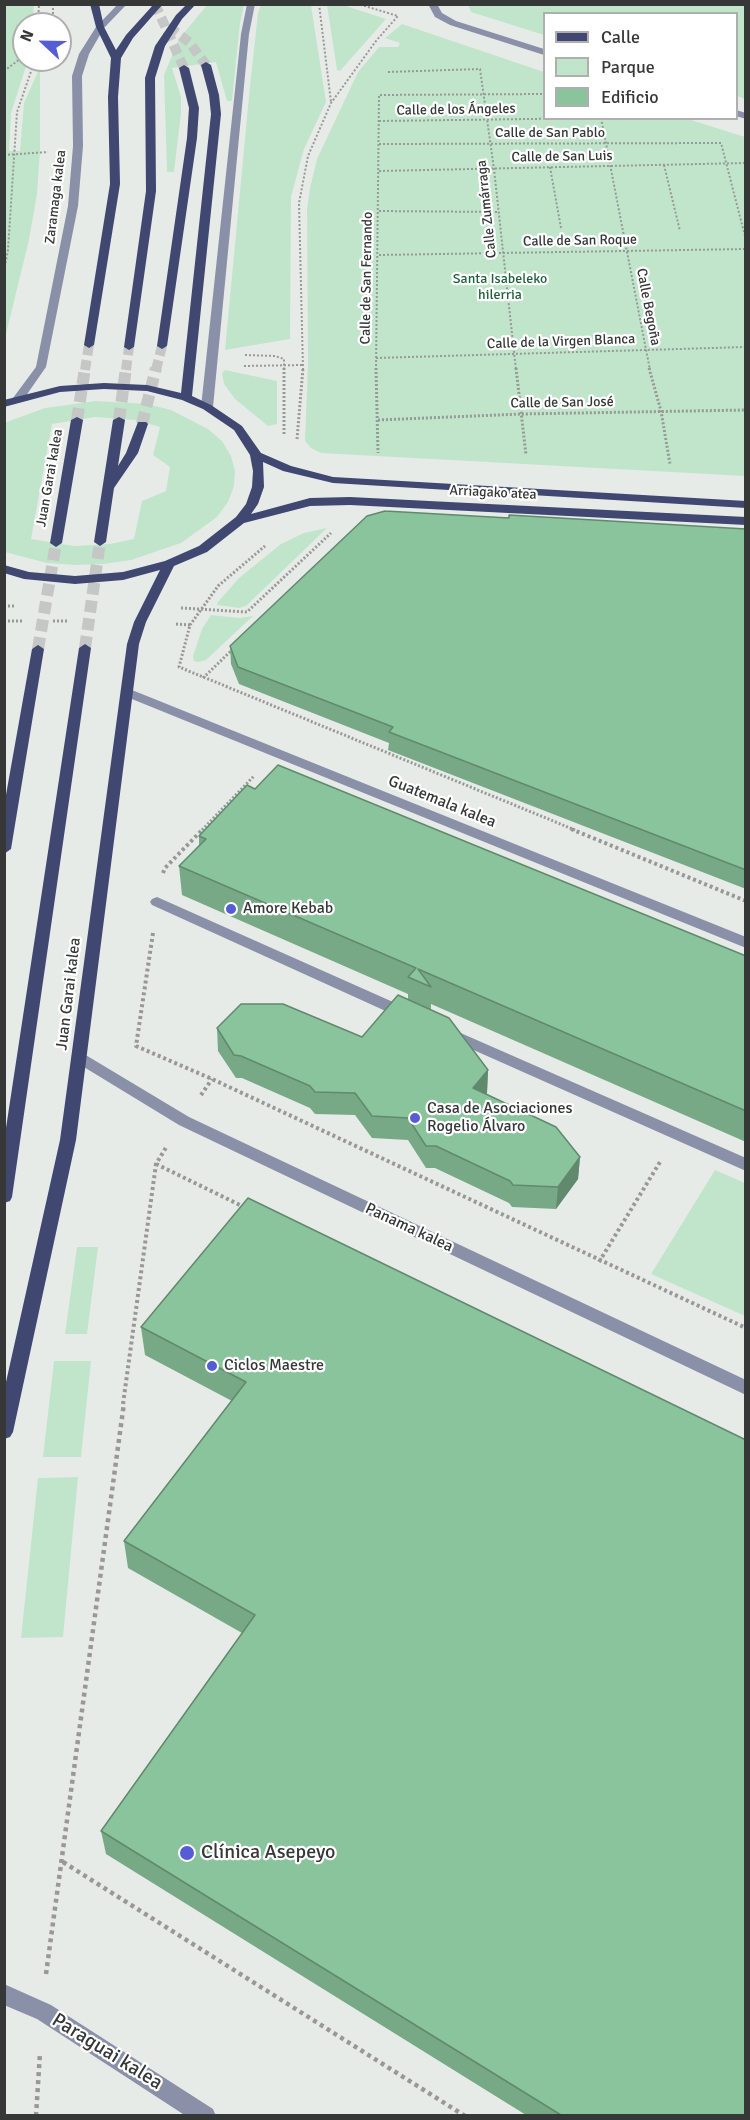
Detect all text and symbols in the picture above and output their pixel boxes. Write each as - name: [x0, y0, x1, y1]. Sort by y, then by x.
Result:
- north arrow: [12, 12, 72, 72]
- legend: [543, 12, 738, 120]
- text: Calle: [601, 26, 640, 48]
- text: N: [16, 27, 39, 45]
- text: Parque: [601, 56, 655, 78]
- text: Edificio: [601, 86, 659, 108]
- street label: Calle de los Ángeles: [396, 101, 516, 119]
- street label: Calle de San Pablo: [495, 125, 605, 141]
- street label: Calle de San Luis: [511, 148, 613, 166]
- street label: Zaramaga kalea: [42, 149, 70, 245]
- street label: Calle Zumárraga: [473, 159, 501, 259]
- street label: Calle de San Fernando: [357, 212, 377, 344]
- street label: Calle de San Roque: [523, 232, 637, 250]
- street label: Calle Begoña: [632, 267, 664, 347]
- park label: Santa Isabeleko hilerria: [453, 271, 547, 304]
- street label: Calle de la Virgen Blanca: [487, 331, 635, 353]
- street label: Calle de San José: [510, 394, 614, 412]
- street label: Juan Garai kalea: [33, 428, 67, 528]
- street label: Arriagako atea: [449, 482, 537, 504]
- street label: Guatemala kalea: [385, 772, 499, 832]
- place label: Amore Kebab: [243, 899, 333, 919]
- marker: Amore Kebab: [224, 902, 238, 916]
- street label: Juan Garai kalea: [53, 937, 85, 1051]
- place label: Casa de Asociaciones Rogelio Álvaro: [427, 1099, 573, 1137]
- marker: Casa de Asociaciones Rogelio Álvaro: [408, 1111, 422, 1125]
- street label: Panama kalea: [362, 1199, 456, 1257]
- place label: Ciclos Maestre: [224, 1356, 324, 1376]
- marker: Ciclos Maestre: [205, 1359, 219, 1373]
- place label: Clínica Asepeyo: [201, 1841, 335, 1865]
- marker: Clínica Asepeyo: [178, 1844, 196, 1862]
- street label: Paraguai kalea: [47, 2008, 167, 2096]

